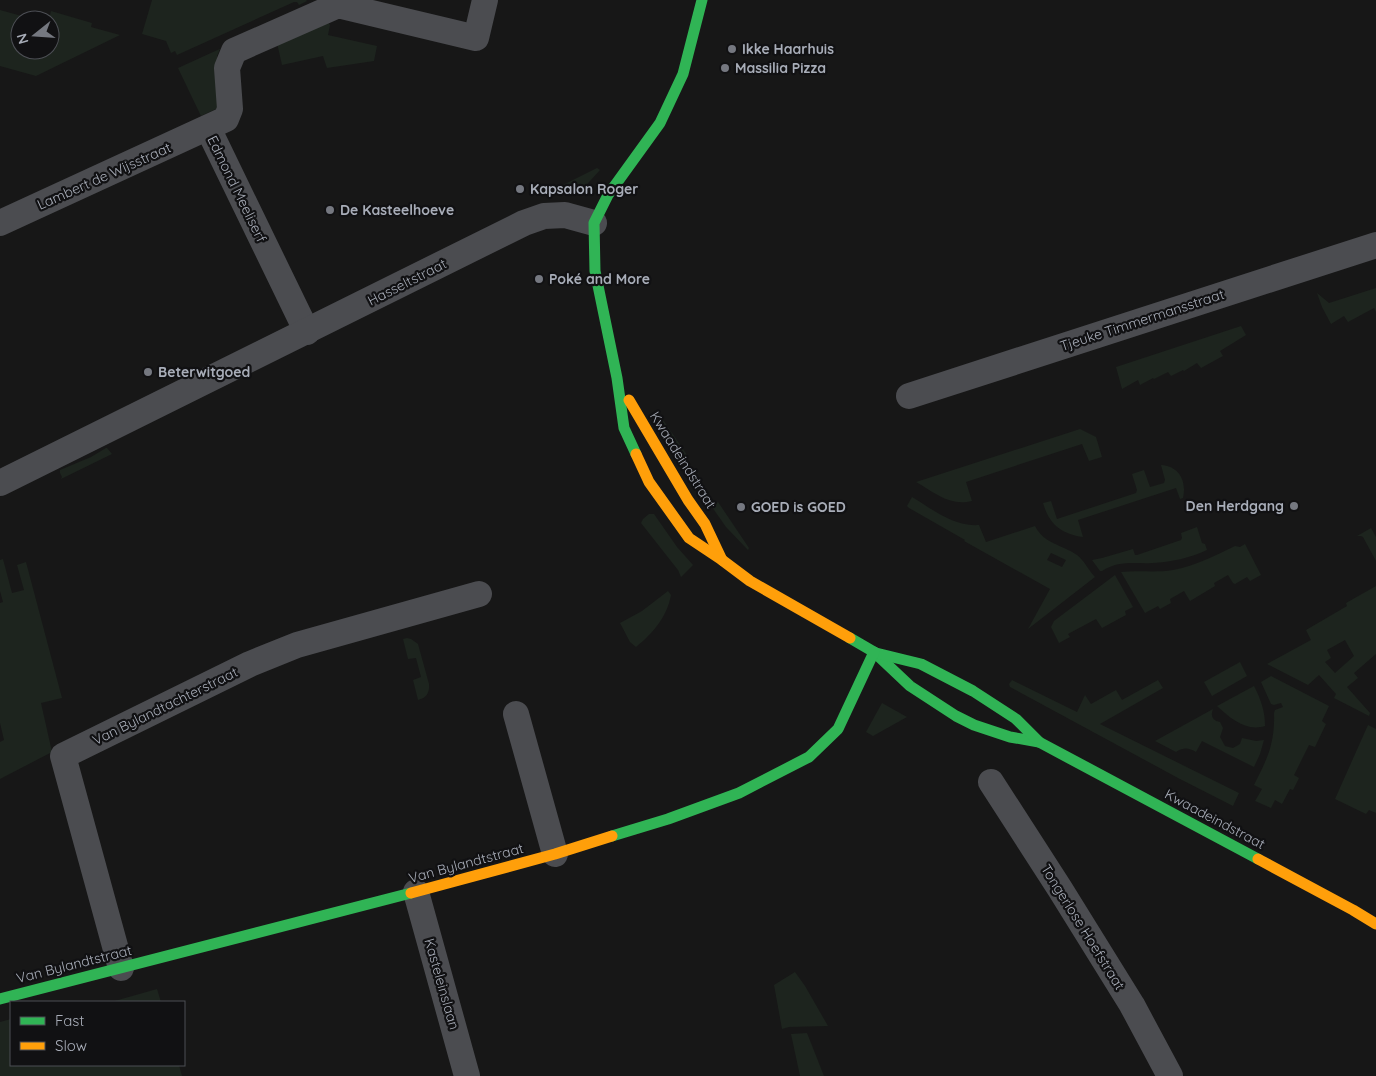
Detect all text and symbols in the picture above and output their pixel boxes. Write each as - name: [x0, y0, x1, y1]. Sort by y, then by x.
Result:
- north arrow: [10, 10, 60, 60]
- text: N: [12, 31, 33, 46]
- place label: Ikke Haarhuis: [742, 40, 834, 58]
- marker: Ikke Haarhuis: [726, 43, 738, 55]
- place label: Massilia Pizza: [735, 59, 826, 77]
- marker: Massilia Pizza: [719, 62, 731, 74]
- street label: Edmond Meeliserf: [203, 133, 271, 245]
- street label: Lambert de Wijsstraat: [34, 138, 174, 214]
- place label: Kapsalon Roger: [530, 180, 638, 198]
- marker: Kapsalon Roger: [514, 183, 526, 195]
- place label: De Kasteelhoeve: [340, 201, 454, 219]
- marker: De Kasteelhoeve: [324, 204, 336, 216]
- street label: Hasseltstraat: [365, 254, 450, 310]
- place label: Poké and More: [549, 270, 650, 288]
- marker: Poké and More: [533, 273, 545, 285]
- street label: Tjeuke Timmermansstraat: [1058, 285, 1227, 355]
- place label: Beterwitgoed: [158, 363, 250, 381]
- marker: Beterwitgoed: [142, 366, 154, 378]
- street label: Kwaadeindstraat: [646, 408, 720, 512]
- place label: Den Herdgang: [1186, 497, 1284, 515]
- place label: GOED is GOED: [751, 498, 846, 516]
- marker: Den Herdgang: [1288, 500, 1300, 512]
- marker: GOED is GOED: [735, 501, 747, 513]
- street label: Van Bylandtachterstraat: [89, 663, 241, 749]
- street label: Kwaadeindstraat: [1162, 785, 1269, 853]
- street label: Van Bylandtstraat: [407, 839, 526, 887]
- street label: Tongerlose Hoefstraat: [1037, 861, 1129, 993]
- street label: Kasteleinslaan: [420, 936, 464, 1032]
- street label: Van Bylandtstraat: [14, 941, 134, 987]
- legend: [10, 1001, 185, 1066]
- text: Fast: [55, 1011, 84, 1030]
- text: Slow: [55, 1036, 87, 1055]

